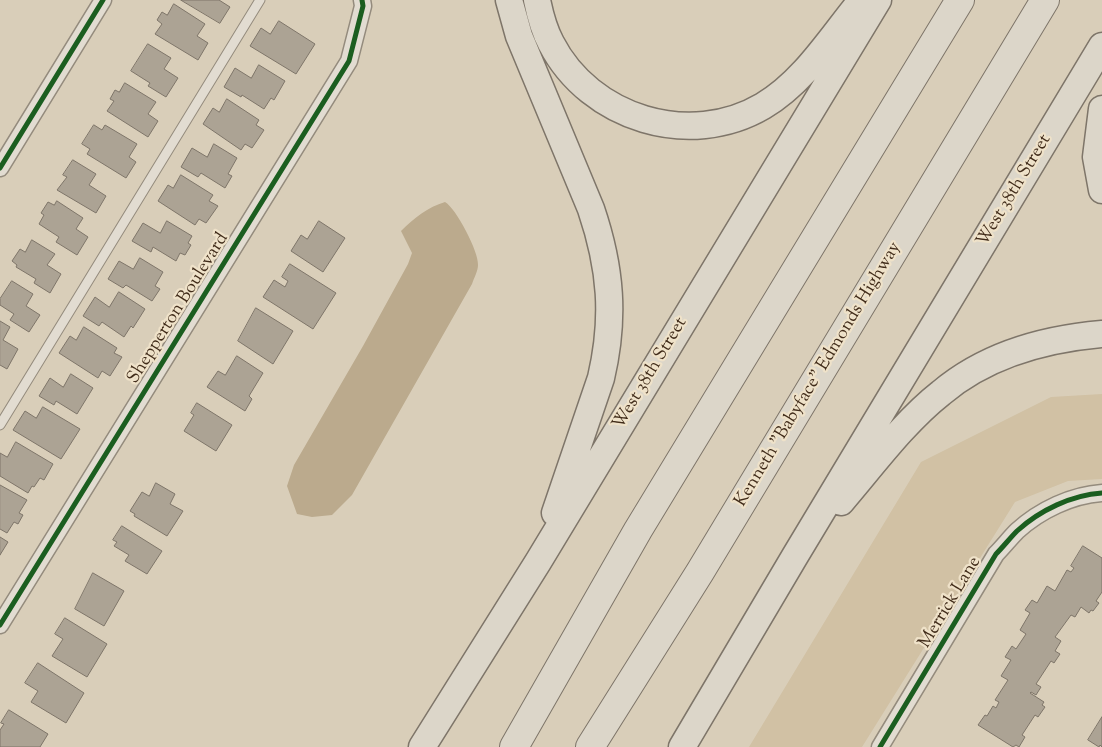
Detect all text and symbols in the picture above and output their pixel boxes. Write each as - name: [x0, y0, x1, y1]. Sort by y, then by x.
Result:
- street label: West 38th Street: [973, 131, 1057, 251]
- street label: Shepperton Boulevard: [124, 230, 234, 388]
- street label: Kenneth "Babyface" Edmonds Highway: [731, 239, 907, 511]
- street label: West 38th Street: [609, 314, 693, 434]
- street label: Merrick Lane: [915, 553, 987, 653]

